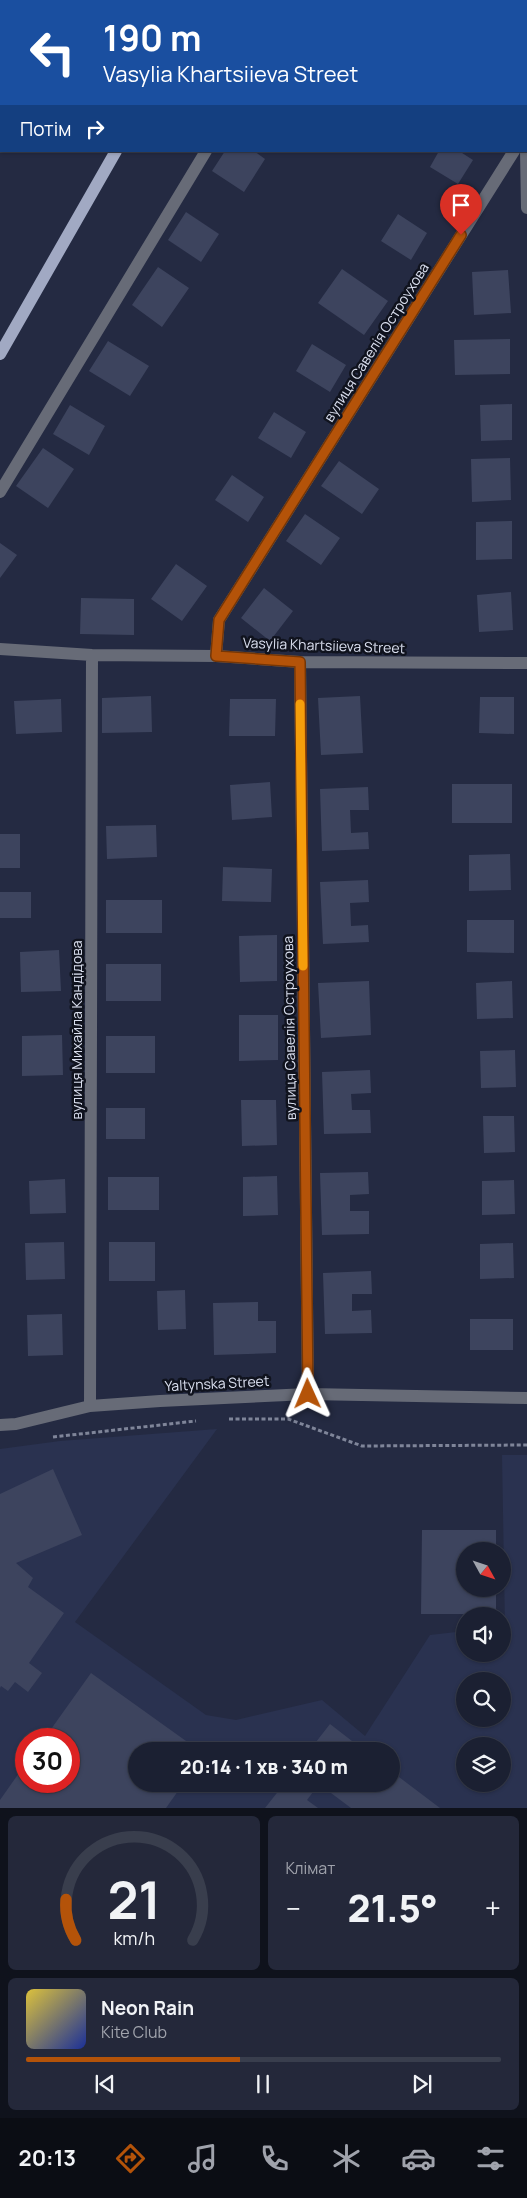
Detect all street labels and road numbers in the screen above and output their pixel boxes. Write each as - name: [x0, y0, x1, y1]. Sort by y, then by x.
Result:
- street label: вулиця Савелія Остроухова: [319, 259, 433, 425]
- street label: Vasylia Khartsiieva Street: [243, 633, 406, 657]
- street label: вулиця Савелія Остроухова: [278, 936, 300, 1120]
- street label: вулиця Михайла Кандідова: [67, 941, 86, 1119]
- street label: Yaltynska Street: [164, 1371, 270, 1395]

